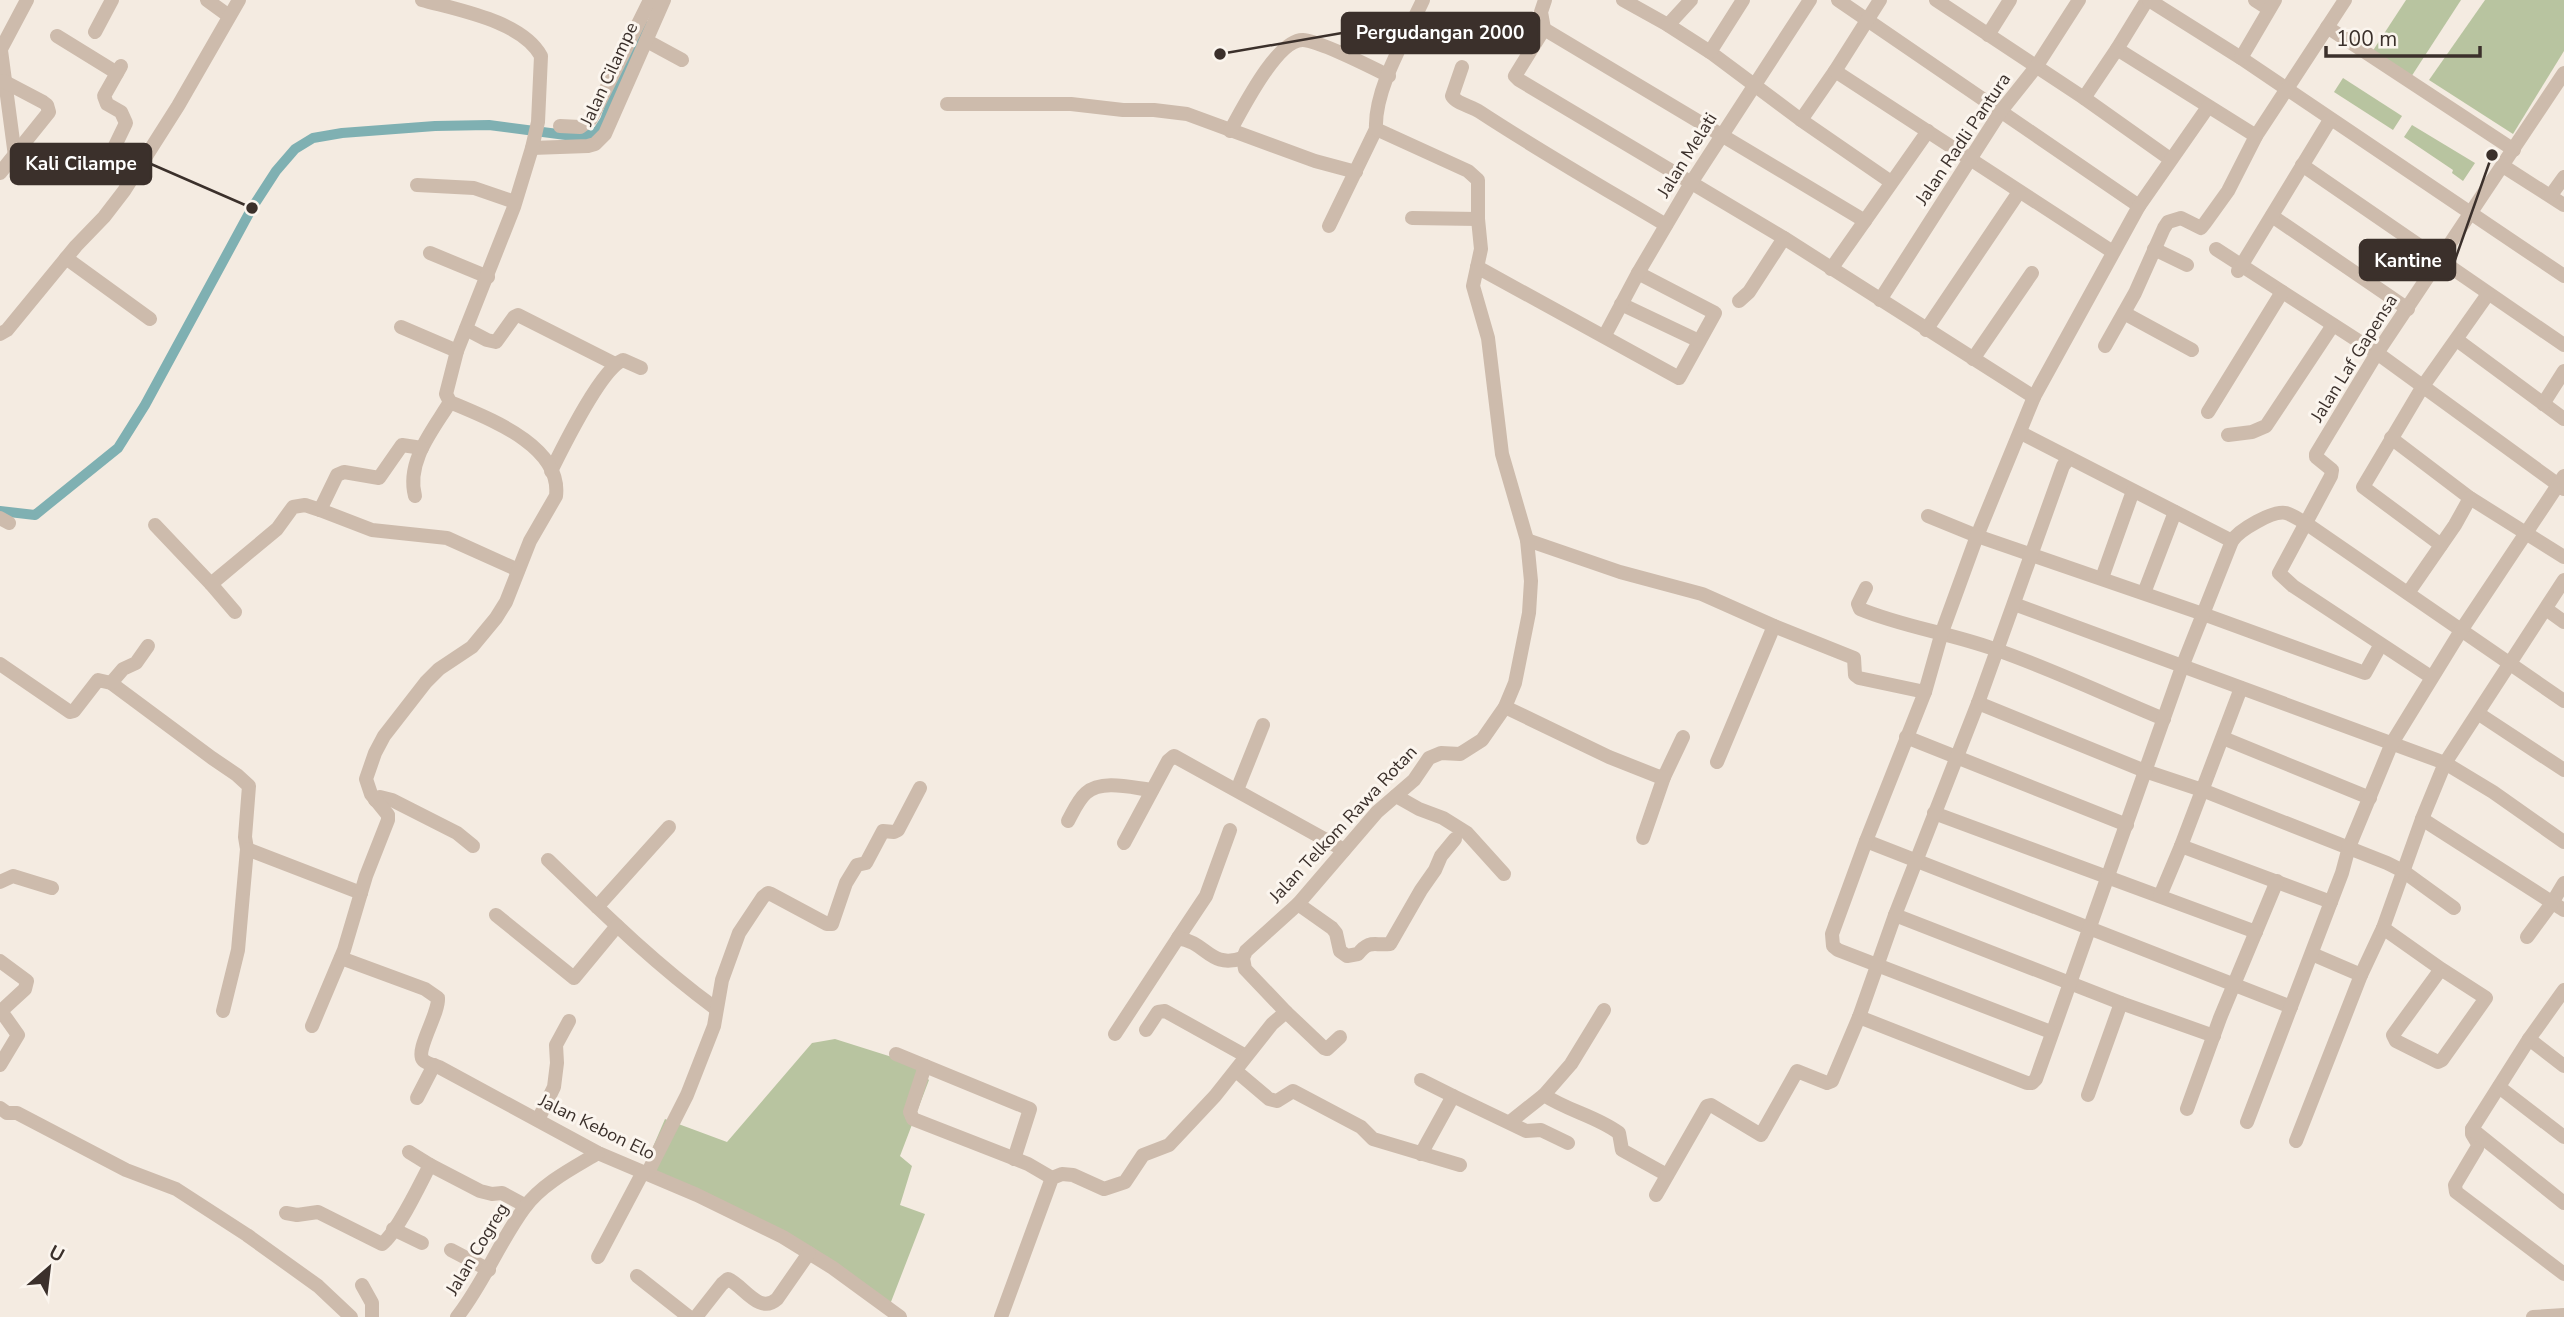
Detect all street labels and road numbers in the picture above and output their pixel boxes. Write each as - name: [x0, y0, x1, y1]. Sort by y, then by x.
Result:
- street label: Jalan Cilampe: [574, 18, 643, 131]
- street label: Jalan Radli Pantura: [1909, 68, 2016, 210]
- street label: Jalan Melati: [1651, 108, 1722, 203]
- street label: Jalan Laf Gapensa: [2305, 290, 2403, 427]
- street label: Jalan Telkom Rawa Rotan: [1263, 740, 1422, 908]
- street label: Jalan Kebon Elo: [534, 1088, 659, 1166]
- street label: Jalan Cogreg: [440, 1198, 514, 1300]

